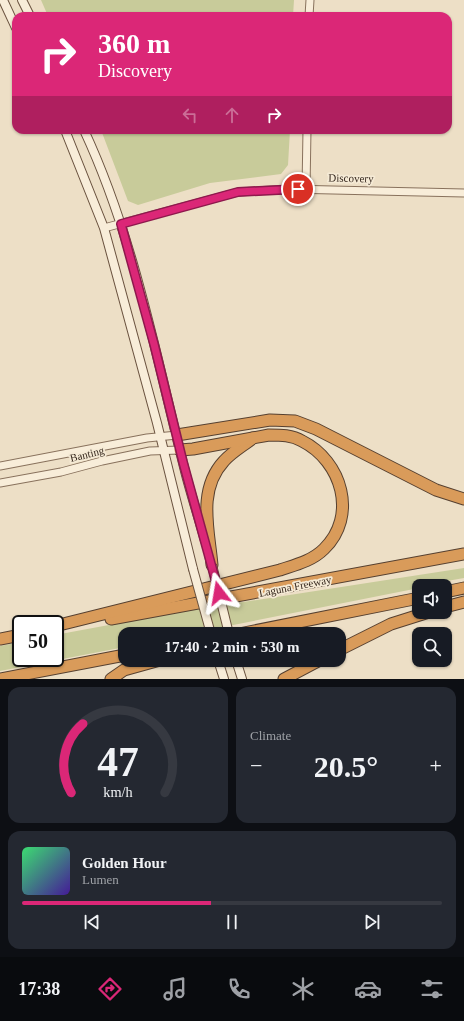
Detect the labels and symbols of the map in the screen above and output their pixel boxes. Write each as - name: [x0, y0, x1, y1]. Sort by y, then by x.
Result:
- pin: [281, 172, 315, 206]
- street label: Discovery: [328, 172, 374, 184]
- street label: Banting: [69, 444, 106, 464]
- position arrow: [198, 572, 240, 614]
- street label: Laguna Freeway: [258, 573, 333, 599]
- speed limit sign: 50: [12, 615, 64, 667]

